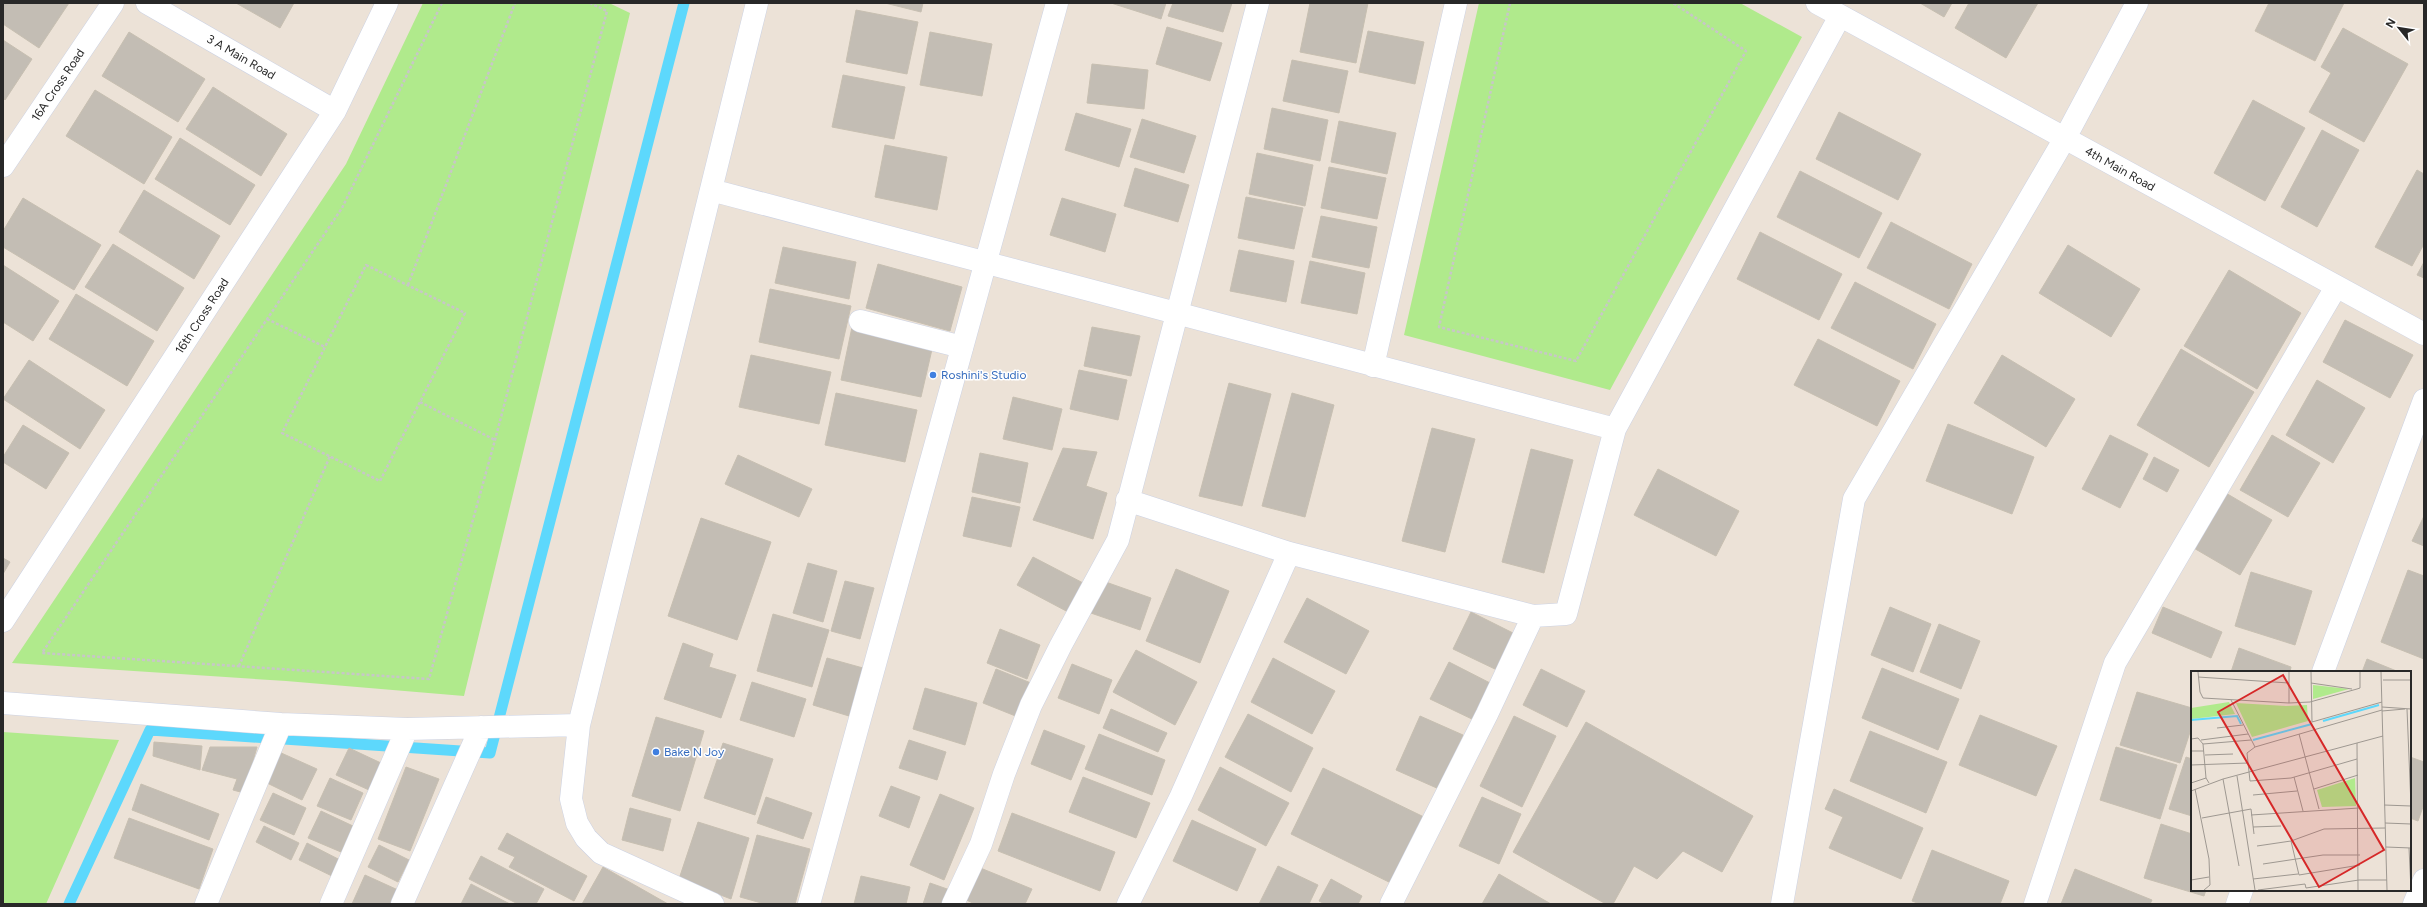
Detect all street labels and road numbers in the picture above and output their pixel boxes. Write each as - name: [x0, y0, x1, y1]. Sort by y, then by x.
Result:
- street label: 3 A Main Road: [204, 32, 278, 82]
- street label: 16A Cross Road: [29, 46, 87, 124]
- street label: 4th Main Road: [2082, 144, 2158, 194]
- street label: 16th Cross Road: [172, 276, 232, 356]

